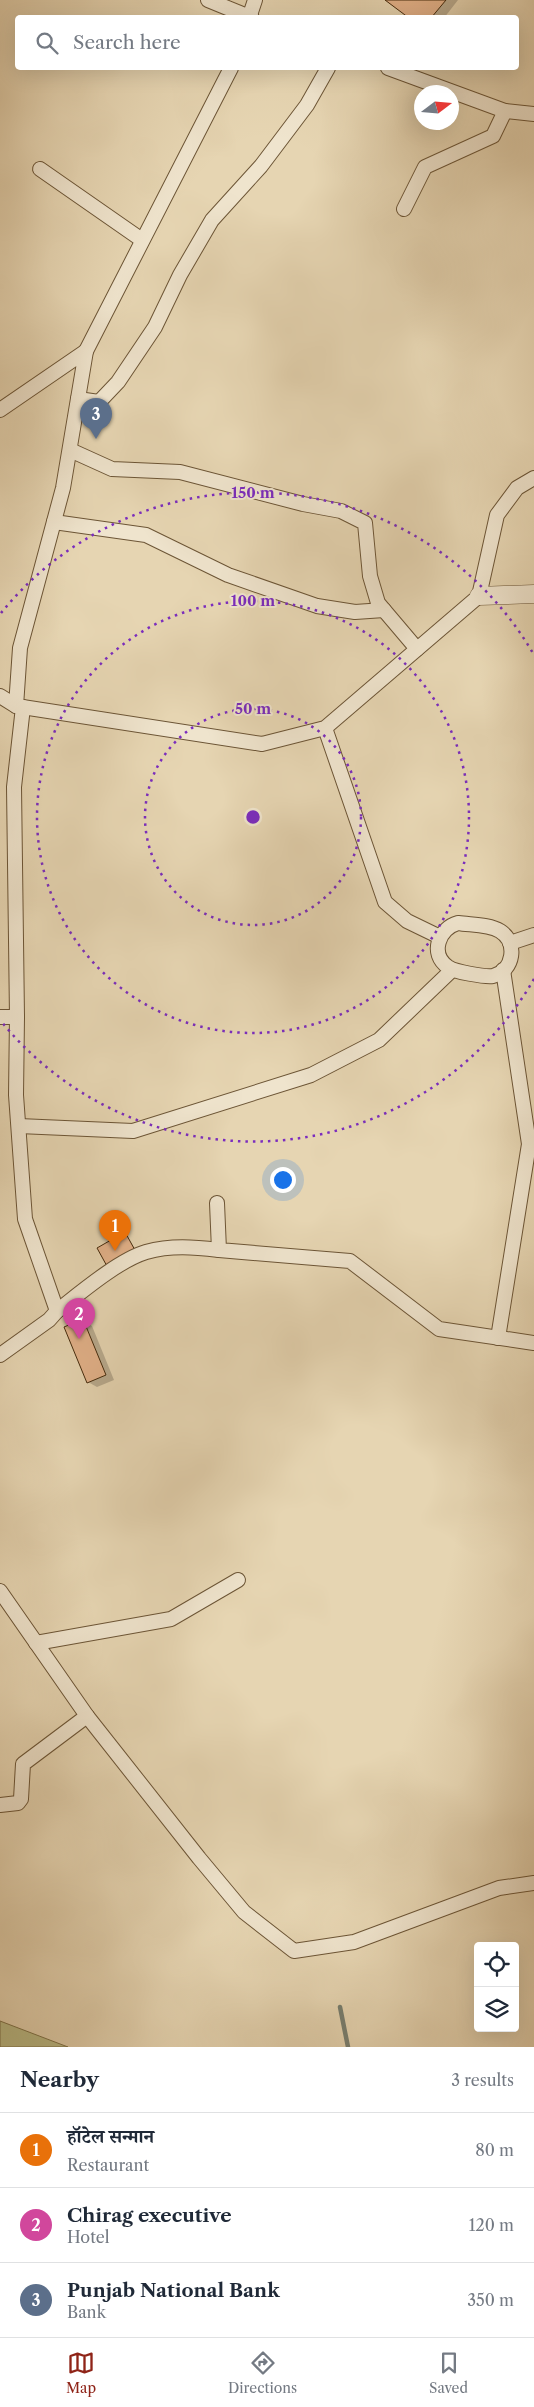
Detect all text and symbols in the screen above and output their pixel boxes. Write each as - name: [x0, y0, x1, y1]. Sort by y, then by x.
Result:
- search box: [15, 15, 519, 70]
- icon: search: [33, 29, 61, 57]
- text: Search here: [73, 31, 181, 54]
- north arrow: [414, 85, 459, 130]
- pin: 3: [80, 398, 112, 439]
- text: 150 m: [231, 483, 275, 502]
- text: 100 m: [231, 591, 275, 610]
- text: 50 m: [235, 699, 271, 718]
- centre of rings: [244, 808, 262, 826]
- your location: [270, 1167, 296, 1193]
- pin: 1: [99, 1210, 131, 1251]
- pin: 2: [63, 1298, 95, 1339]
- map controls: [474, 1942, 519, 2032]
- button: locate: [474, 1942, 519, 1987]
- button: layers: [474, 1987, 519, 2032]
- text: Nearby: [20, 2067, 99, 2092]
- text: 3 results: [451, 2070, 514, 2090]
- text: हॉटेल सन्मान: [67, 2125, 154, 2148]
- text: 1: [32, 2140, 40, 2160]
- text: 80 m: [475, 2140, 514, 2160]
- text: Restaurant: [67, 2155, 149, 2175]
- text: Chirag executive: [67, 2204, 232, 2227]
- text: 2: [31, 2215, 41, 2235]
- text: 120 m: [469, 2215, 514, 2235]
- text: Hotel: [67, 2227, 110, 2247]
- text: Punjab National Bank: [67, 2279, 280, 2302]
- text: 3: [31, 2290, 41, 2310]
- text: 350 m: [467, 2290, 514, 2310]
- text: Bank: [67, 2302, 106, 2322]
- tab: Map: [66, 2349, 96, 2397]
- tab: Directions: [228, 2349, 297, 2397]
- tab: Saved: [429, 2349, 468, 2397]

